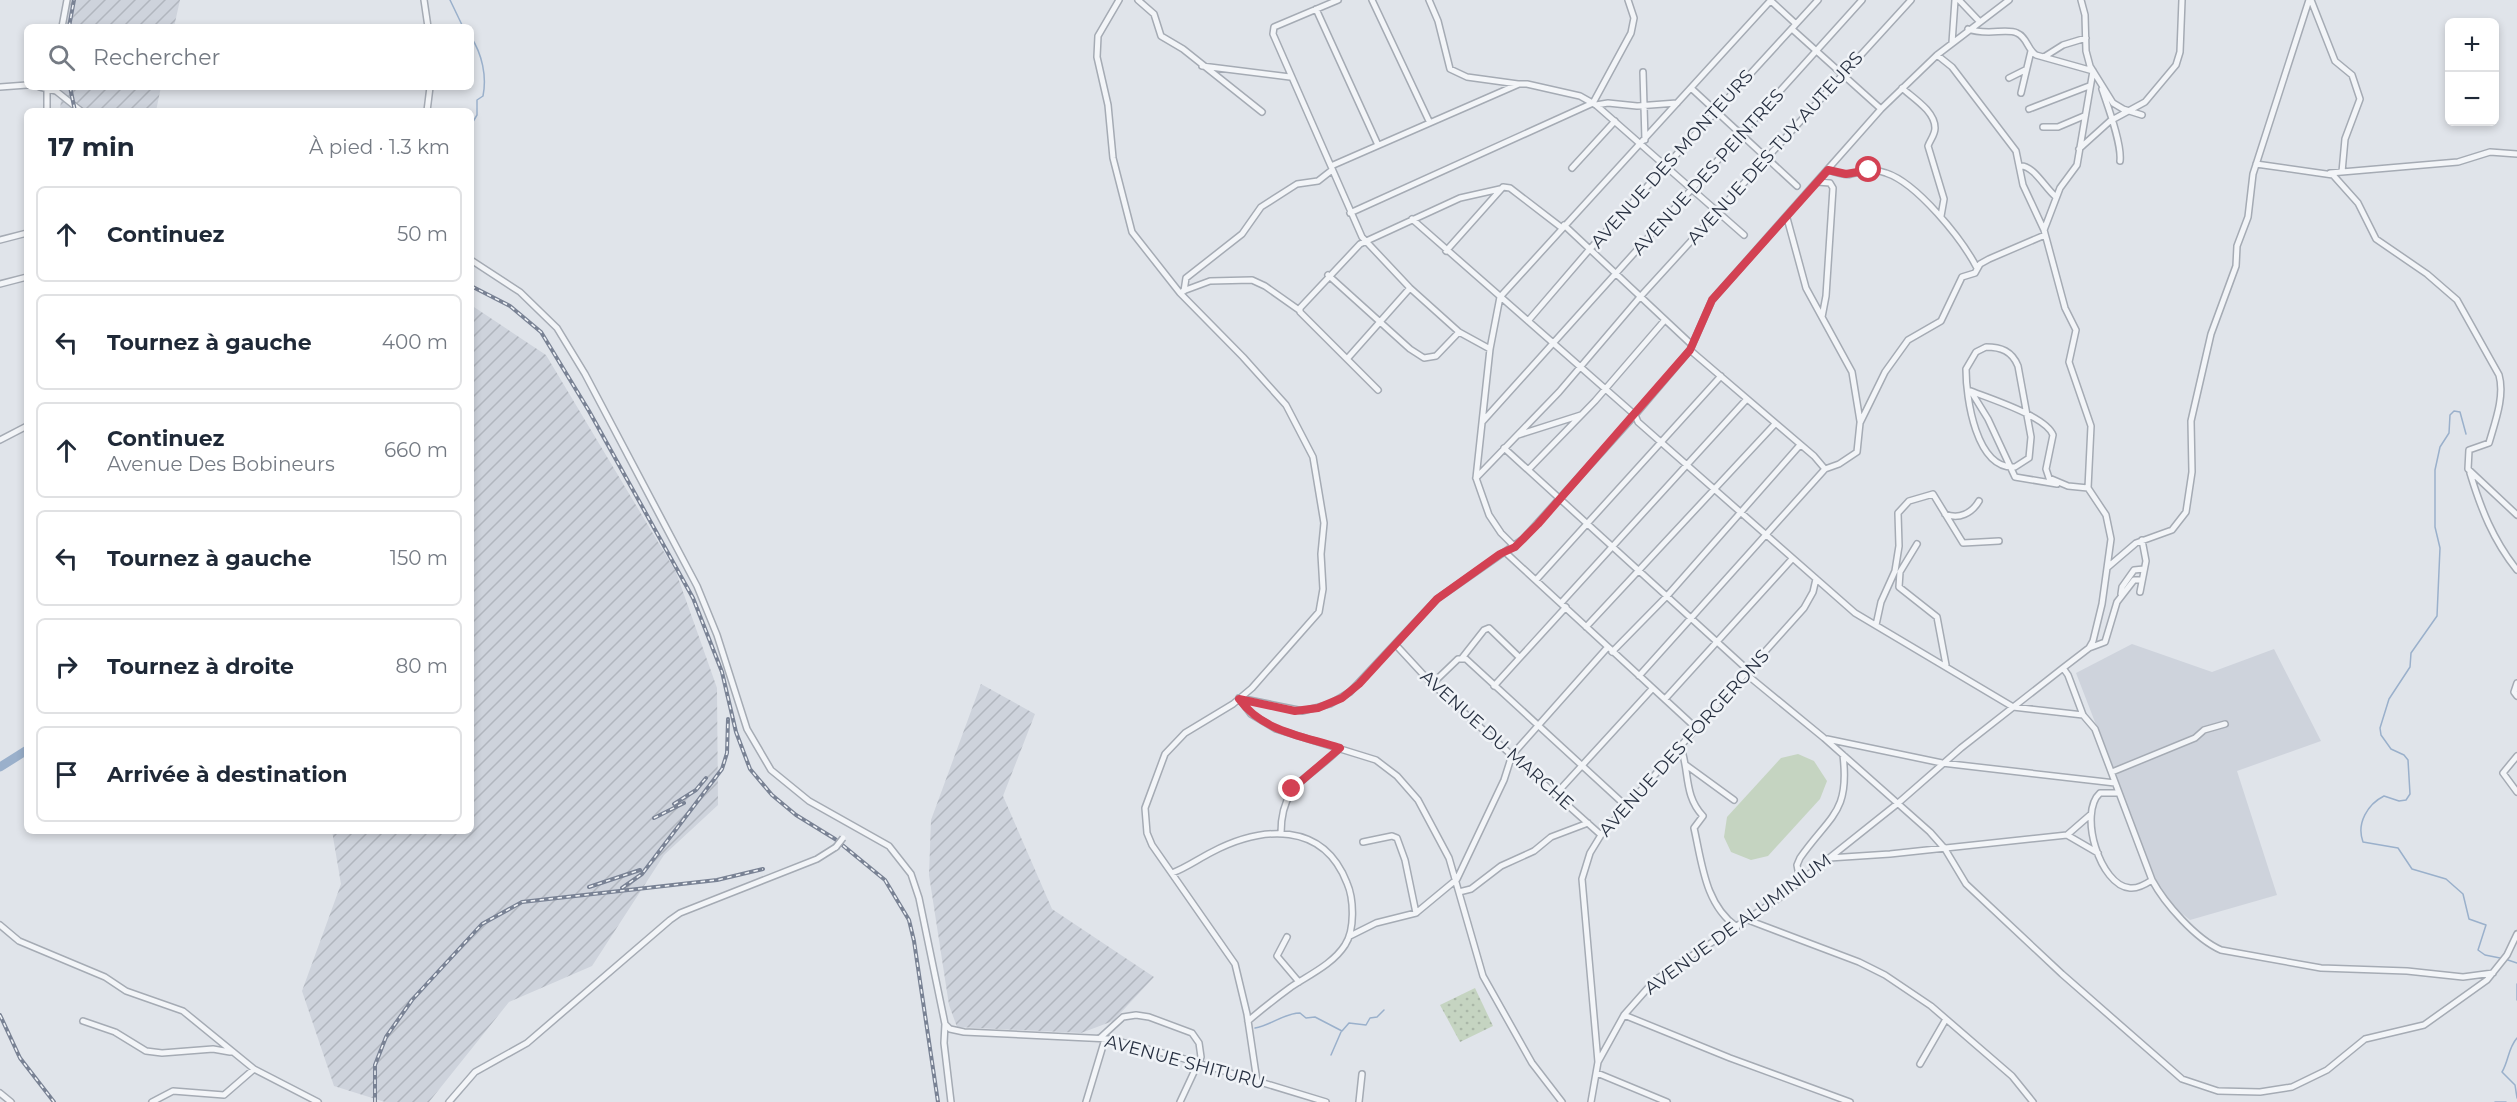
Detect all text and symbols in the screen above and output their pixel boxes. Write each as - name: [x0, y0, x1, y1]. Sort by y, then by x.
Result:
- map controls: [2445, 18, 2499, 126]
- button: +: [2445, 18, 2499, 72]
- search box: [24, 24, 474, 90]
- icon: search: [45, 41, 78, 74]
- text: Rechercher: [93, 44, 220, 71]
- street label: AVENUE DES TUY AUTEURS: [1682, 47, 1868, 249]
- street label: AVENUE DES MONTEURS: [1586, 65, 1758, 253]
- button: −: [2445, 72, 2499, 126]
- street label: AVENUE DES PEINTRES: [1627, 84, 1789, 260]
- text: 17 min: [48, 131, 135, 163]
- text: À pied · 1.3 km: [309, 135, 450, 159]
- route start: [1855, 156, 1881, 182]
- icon: ahead: [50, 218, 83, 251]
- text: Continuez: [107, 221, 224, 248]
- text: 50 m: [397, 222, 448, 246]
- icon: left: [50, 326, 83, 359]
- text: Tournez à gauche: [107, 329, 312, 356]
- text: 400 m: [382, 330, 448, 354]
- text: Continuez: [107, 425, 224, 452]
- icon: ahead: [50, 434, 83, 467]
- text: 660 m: [384, 438, 448, 462]
- text: Avenue Des Bobineurs: [107, 452, 335, 476]
- icon: left: [50, 542, 83, 575]
- text: Tournez à gauche: [107, 545, 312, 572]
- text: 150 m: [390, 546, 448, 570]
- street label: AVENUE DES FORGERONS: [1594, 645, 1774, 841]
- icon: right: [50, 650, 83, 683]
- text: Tournez à droite: [107, 653, 294, 680]
- text: 80 m: [396, 654, 448, 678]
- street label: AVENUE DU MARCHE: [1416, 665, 1578, 815]
- icon: arrive: [50, 758, 83, 791]
- text: Arrivée à destination: [107, 761, 347, 788]
- route end: [1278, 775, 1304, 801]
- street label: AVENUE DE ALUMINIUM: [1640, 849, 1836, 999]
- street label: AVENUE SHITURU: [1102, 1030, 1268, 1094]

